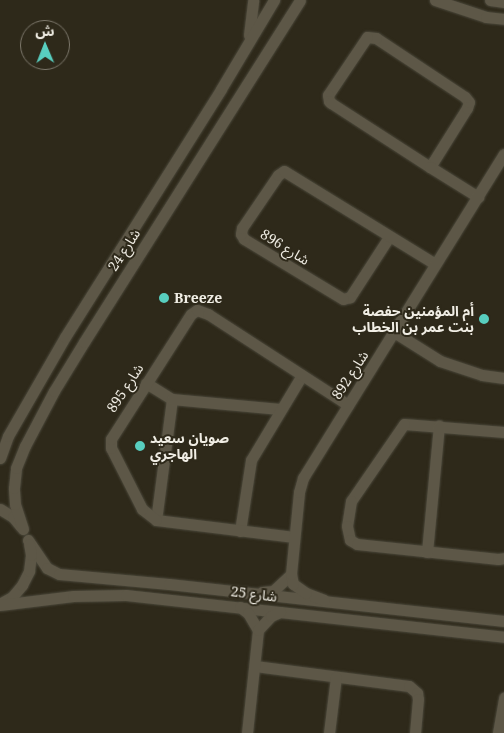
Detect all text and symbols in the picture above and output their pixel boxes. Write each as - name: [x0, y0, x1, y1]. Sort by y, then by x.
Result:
- north arrow: [20, 20, 70, 70]
- text: ش: [35, 21, 55, 40]
- street label: شارع 896: [257, 225, 313, 269]
- street label: شارع 24: [104, 226, 144, 274]
- place label: Breeze: [174, 290, 222, 306]
- marker: Breeze: [158, 292, 170, 304]
- place label: أم المؤمنين حفصة بنت عمر بن الخطاب: [352, 303, 474, 336]
- marker: أم المؤمنين حفصة بنت عمر بن الخطاب: [478, 313, 490, 325]
- street label: شارع 892: [328, 348, 372, 402]
- street label: شارع 895: [103, 361, 147, 415]
- place label: صويان سعيد الهاجري: [150, 430, 229, 462]
- marker: صويان سعيد الهاجري: [134, 440, 146, 452]
- street label: شارع 25: [230, 583, 278, 605]

